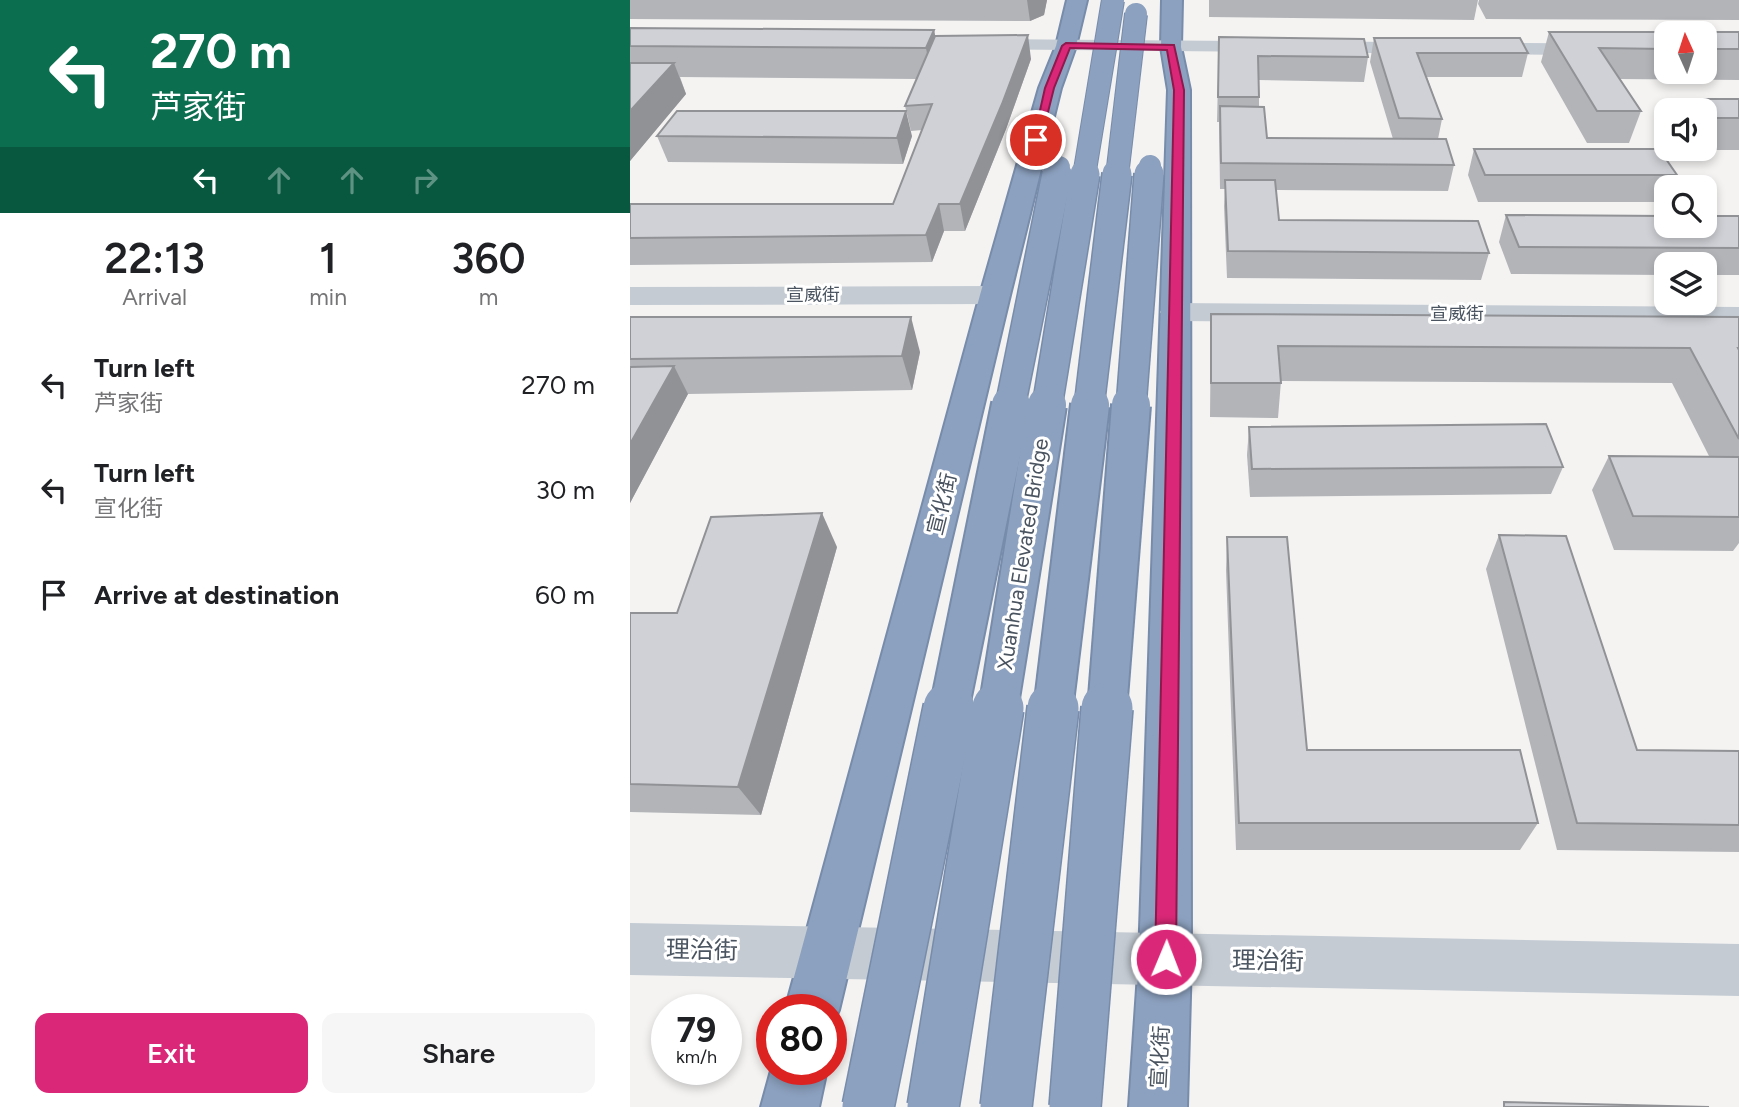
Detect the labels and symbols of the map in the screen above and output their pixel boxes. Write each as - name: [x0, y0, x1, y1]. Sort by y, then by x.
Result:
- north arrow: [1654, 21, 1717, 84]
- pin: [1006, 110, 1066, 170]
- street label: 宣威街: [786, 284, 840, 306]
- street label: 宣威街: [1430, 303, 1484, 325]
- street label: Xuanhua Elevated Bridge: [992, 437, 1053, 671]
- street label: 宣化街: [922, 470, 961, 537]
- position arrow: [1129, 922, 1203, 996]
- street label: 理治街: [666, 934, 738, 965]
- street label: 理治街: [1232, 945, 1304, 976]
- speed limit sign: 80: [756, 994, 847, 1085]
- street label: 宣化街: [1145, 1025, 1174, 1089]

